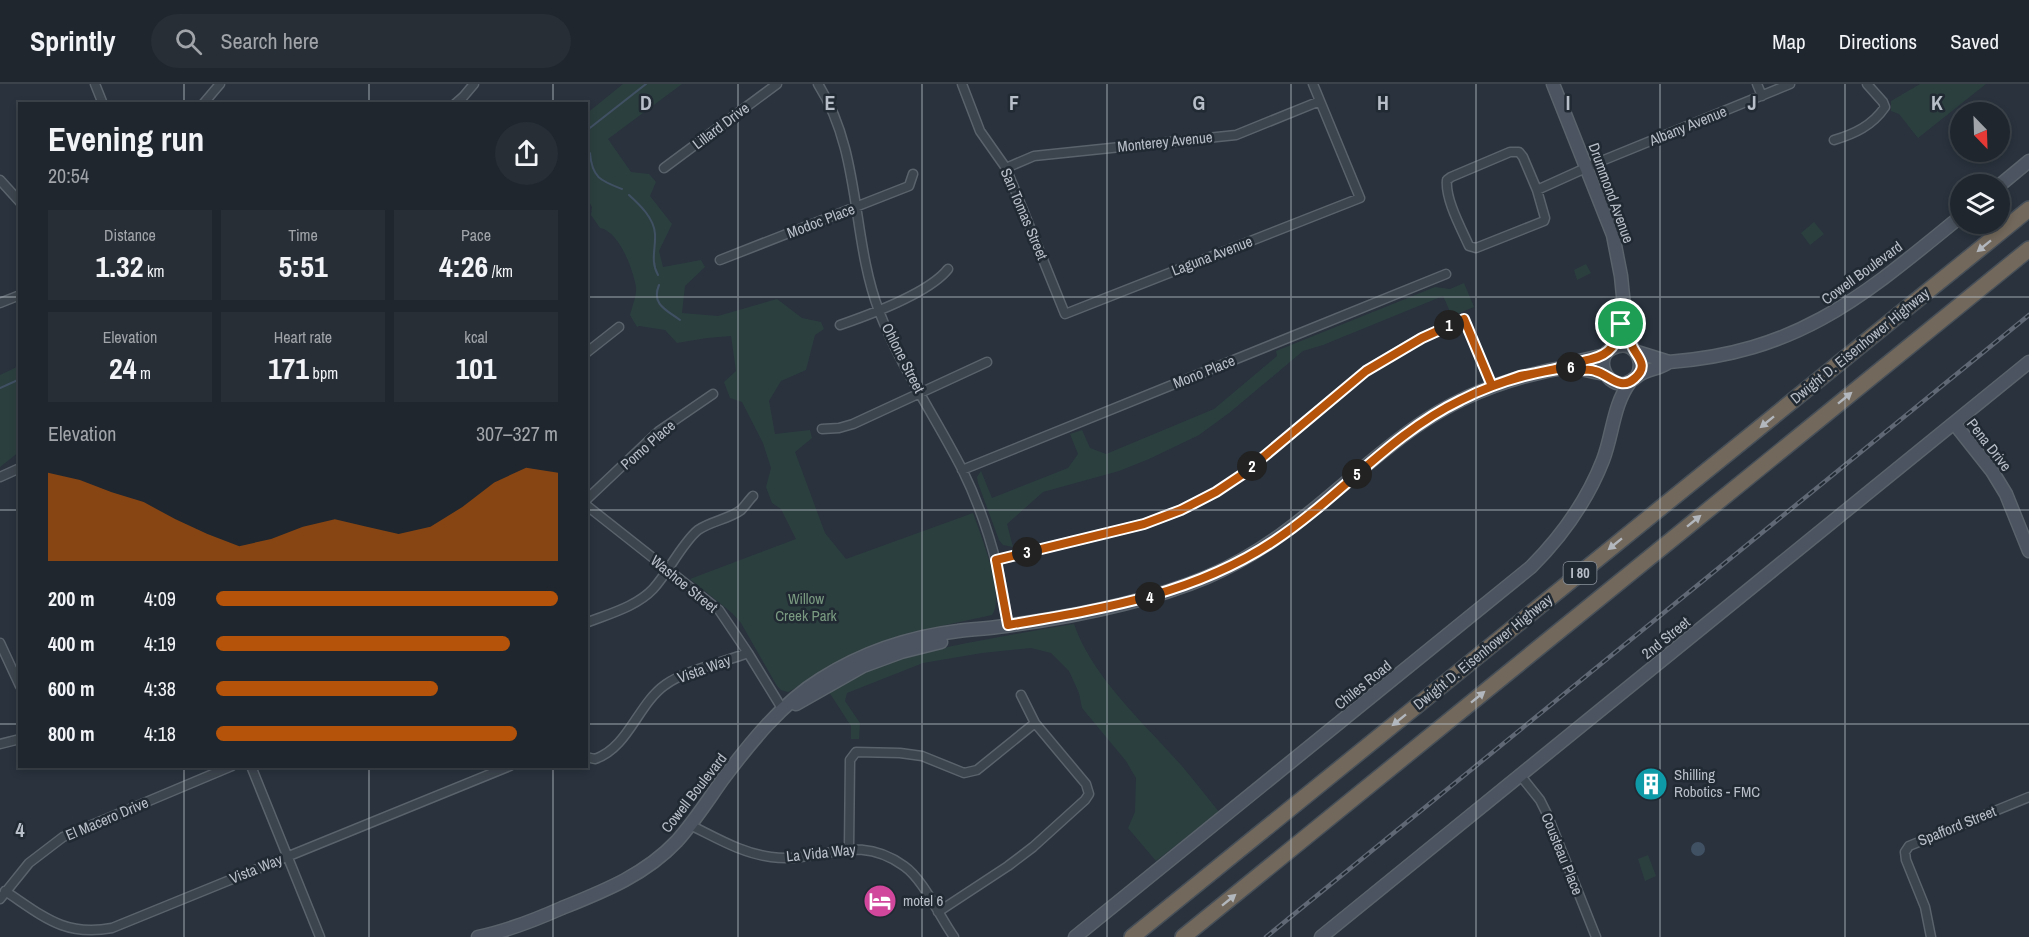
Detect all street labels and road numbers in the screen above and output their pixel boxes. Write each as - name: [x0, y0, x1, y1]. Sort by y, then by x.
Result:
- street label: Lillard Drive: [688, 97, 754, 154]
- street label: Albany Avenue: [1645, 100, 1730, 151]
- street label: Monterey Avenue: [1116, 126, 1214, 157]
- street label: Drummond Avenue: [1584, 140, 1639, 246]
- street label: San Tomas Street: [996, 165, 1053, 263]
- street label: Modoc Place: [784, 198, 858, 243]
- street label: Laguna Avenue: [1168, 230, 1256, 281]
- street label: Cowell Boulevard: [1817, 236, 1907, 309]
- street label: Dwight D. Eisenhower Highway: [1786, 282, 1934, 408]
- street label: Ohlone Street: [877, 319, 930, 397]
- street label: Mono Place: [1170, 350, 1238, 393]
- street label: Pena Drive: [1962, 414, 2017, 476]
- street label: Pomo Place: [616, 415, 680, 474]
- street label: Washoe Street: [646, 550, 723, 618]
- road number: I 80: [1564, 562, 1596, 584]
- street label: Dwight D. Eisenhower Highway: [1409, 588, 1557, 714]
- street label: 2nd Street: [1637, 611, 1695, 664]
- street label: Vista Way: [674, 649, 734, 688]
- street label: Chiles Road: [1330, 655, 1396, 714]
- street label: Cowell Boulevard: [656, 749, 731, 837]
- street label: El Macero Drive: [62, 792, 152, 845]
- street label: Spafford Street: [1915, 800, 2000, 851]
- street label: Cousteau Place: [1536, 810, 1589, 898]
- street label: La Vida Way: [785, 838, 858, 867]
- street label: Vista Way: [226, 848, 286, 889]

